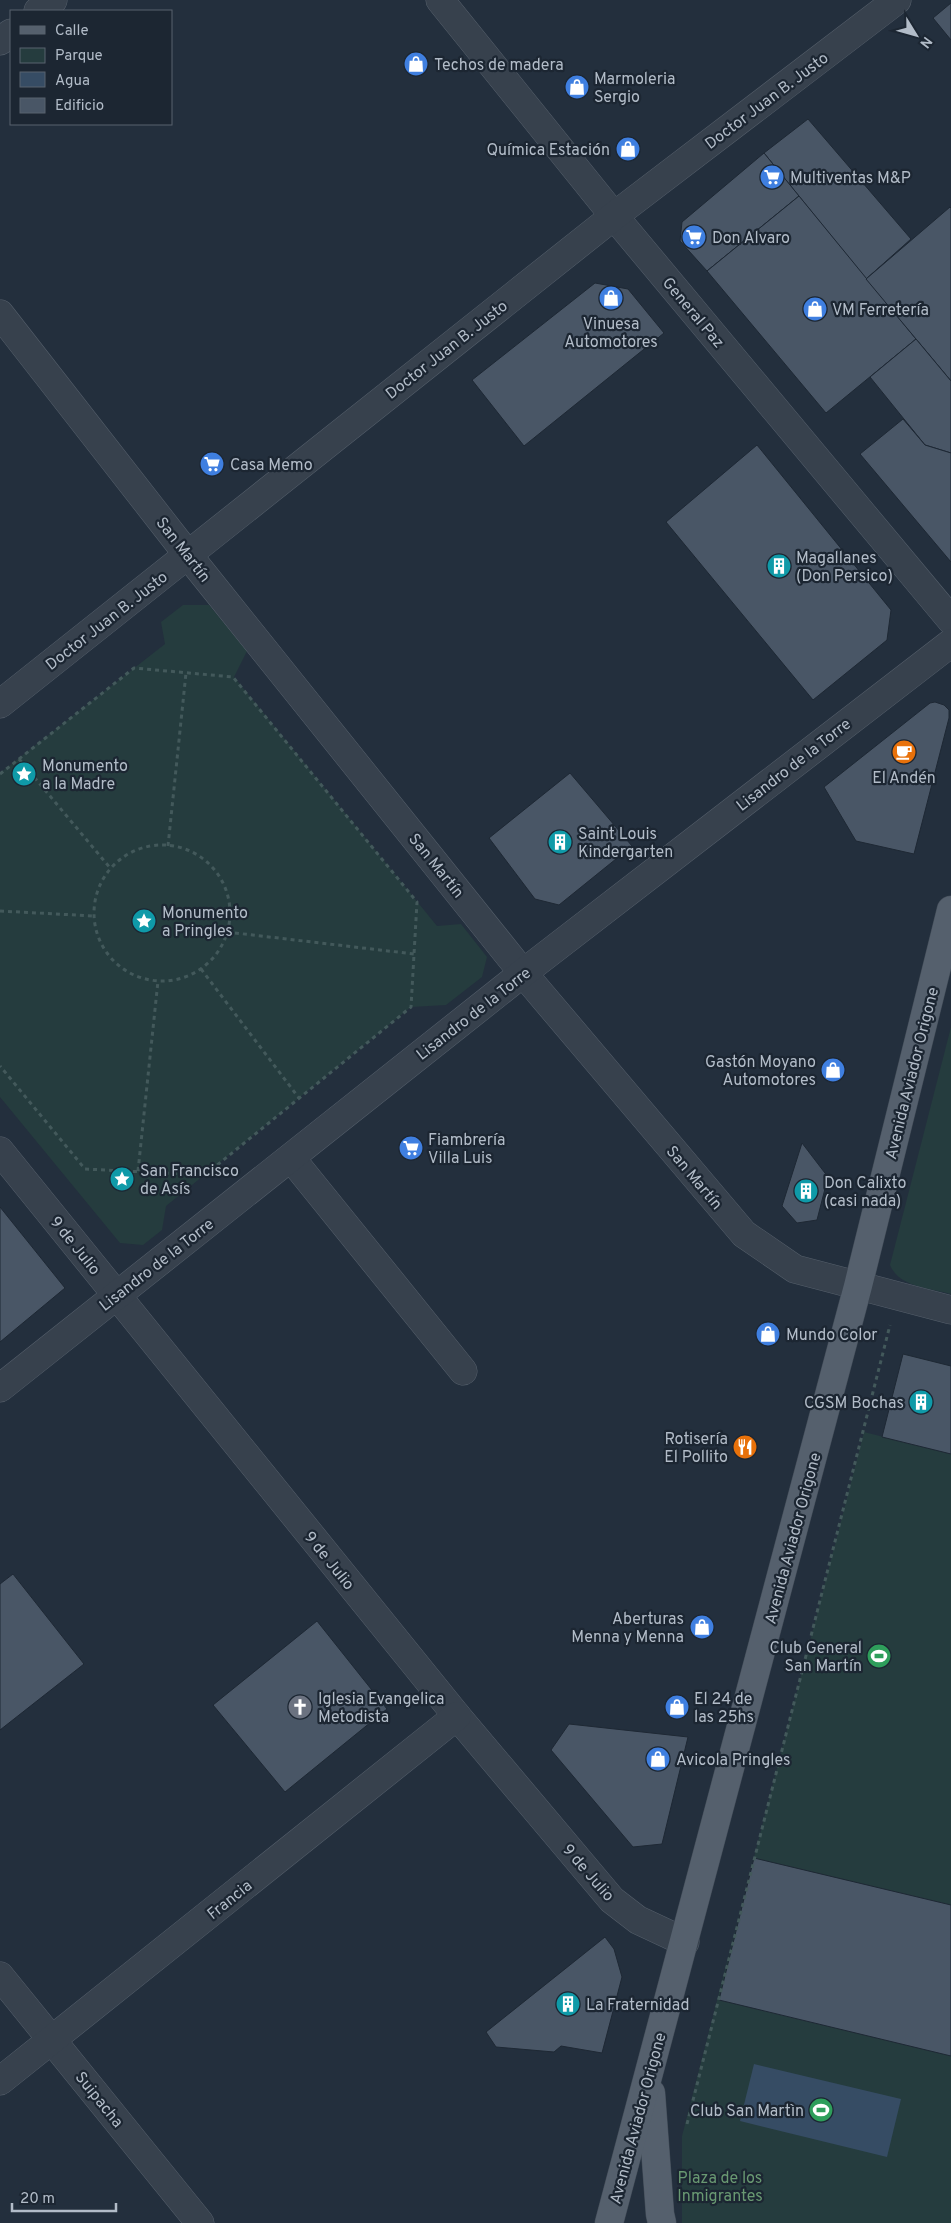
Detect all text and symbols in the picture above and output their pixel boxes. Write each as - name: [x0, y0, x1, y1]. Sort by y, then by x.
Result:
- legend: [10, 10, 172, 125]
- north arrow: [891, 10, 941, 60]
- text: Calle: [55, 22, 89, 41]
- text: N: [915, 33, 935, 51]
- text: Parque: [55, 47, 103, 66]
- street label: Doctor Juan B. Justo: [702, 49, 833, 155]
- shop icon: Techos de madera: [403, 51, 429, 77]
- place label: Techos de madera: [434, 56, 564, 76]
- place label: Marmoleria Sergio: [594, 70, 675, 108]
- text: Agua: [55, 72, 90, 91]
- shop icon: Marmoleria Sergio: [564, 74, 590, 100]
- text: Edificio: [55, 97, 104, 116]
- shop icon: Química Estación: [615, 136, 641, 162]
- place label: Química Estación: [486, 141, 610, 161]
- supermarket icon: Multiventas M&P: [759, 164, 785, 190]
- place label: Multiventas M&P: [790, 169, 911, 189]
- supermarket icon: Don Alvaro: [681, 224, 707, 250]
- place label: Don Alvaro: [712, 229, 790, 249]
- street label: General Paz: [657, 274, 728, 353]
- shop icon: Vinuesa Automotores: [598, 285, 624, 311]
- shop icon: VM Ferretería: [802, 296, 828, 322]
- street label: Doctor Juan B. Justo: [382, 297, 512, 404]
- place label: VM Ferretería: [832, 301, 929, 321]
- place label: Vinuesa Automotores: [564, 315, 658, 353]
- supermarket icon: Casa Memo: [199, 451, 225, 477]
- place label: Casa Memo: [230, 456, 313, 476]
- street label: San Martín: [151, 514, 214, 587]
- place label: Magallanes (Don Persico): [796, 549, 893, 587]
- building icon: Magallanes (Don Persico): [766, 553, 792, 579]
- street label: Doctor Juan B. Justo: [42, 568, 172, 675]
- street label: Lisandro de la Torre: [733, 715, 856, 817]
- cafe icon: El Andén: [891, 739, 917, 765]
- place label: Monumento a la Madre: [42, 757, 128, 795]
- place icon: Monumento a la Madre: [11, 761, 37, 787]
- place label: El Andén: [872, 769, 936, 789]
- place label: Saint Louis Kindergarten: [578, 825, 673, 863]
- building icon: Saint Louis Kindergarten: [547, 829, 573, 855]
- street label: San Martín: [403, 830, 468, 903]
- place label: Monumento a Pringles: [162, 904, 248, 942]
- place icon: Monumento a Pringles: [131, 908, 157, 934]
- street label: Lisandro de la Torre: [413, 964, 536, 1066]
- street label: Avenida Aviador Origone: [882, 985, 944, 1162]
- place label: Gastón Moyano Automotores: [705, 1053, 816, 1091]
- shop icon: Gastón Moyano Automotores: [820, 1057, 846, 1083]
- place label: Fiambrería Villa Luis: [428, 1131, 505, 1169]
- supermarket icon: Fiambrería Villa Luis: [398, 1135, 424, 1161]
- street label: San Martín: [661, 1142, 726, 1214]
- place label: San Francisco de Asís: [140, 1162, 239, 1200]
- place icon: San Francisco de Asís: [109, 1166, 135, 1192]
- place label: Don Calixto (casi nada): [824, 1174, 906, 1212]
- building icon: Don Calixto (casi nada): [793, 1178, 819, 1204]
- street label: 9 de Julio: [45, 1213, 104, 1280]
- street label: Lisandro de la Torre: [96, 1215, 219, 1317]
- shop icon: Mundo Color: [755, 1321, 781, 1347]
- place label: Mundo Color: [786, 1326, 878, 1346]
- building icon: CGSM Bochas: [908, 1389, 934, 1415]
- place label: CGSM Bochas: [804, 1394, 904, 1414]
- place label: Rotisería El Pollito: [664, 1430, 728, 1468]
- restaurant icon: Rotisería El Pollito: [732, 1434, 758, 1460]
- street label: Avenida Aviador Origone: [761, 1450, 826, 1627]
- street label: 9 de Julio: [299, 1528, 358, 1595]
- place label: Aberturas Menna y Menna: [571, 1610, 684, 1648]
- shop icon: Aberturas Menna y Menna: [689, 1614, 715, 1640]
- place label: Club General San Martín: [769, 1639, 862, 1677]
- sports icon: Club General San Martín: [866, 1643, 892, 1669]
- place label: Iglesia Evangelica Metodista: [318, 1690, 444, 1728]
- place label: El 24 de las 25hs: [694, 1690, 754, 1728]
- church icon: Iglesia Evangelica Metodista: [287, 1694, 313, 1720]
- shop icon: El 24 de las 25hs: [664, 1694, 690, 1720]
- shop icon: Avicola Pringles: [645, 1746, 671, 1772]
- place label: Avicola Pringles: [676, 1751, 790, 1771]
- street label: 9 de Julio: [557, 1840, 618, 1906]
- street label: Francia: [204, 1876, 257, 1925]
- building icon: La Fraternidad: [555, 1991, 581, 2017]
- place label: La Fraternidad: [586, 1996, 690, 2016]
- street label: Avenida Aviador Origone: [606, 2030, 671, 2207]
- street label: Suipacha: [70, 2068, 127, 2132]
- sports icon: Club San Martìn: [808, 2097, 834, 2123]
- place label: Club San Martìn: [690, 2102, 804, 2122]
- park label: Plaza de los Inmigrantes: [677, 2169, 763, 2207]
- scale bar: [12, 2180, 116, 2212]
- text: 20 m: [20, 2190, 55, 2209]

